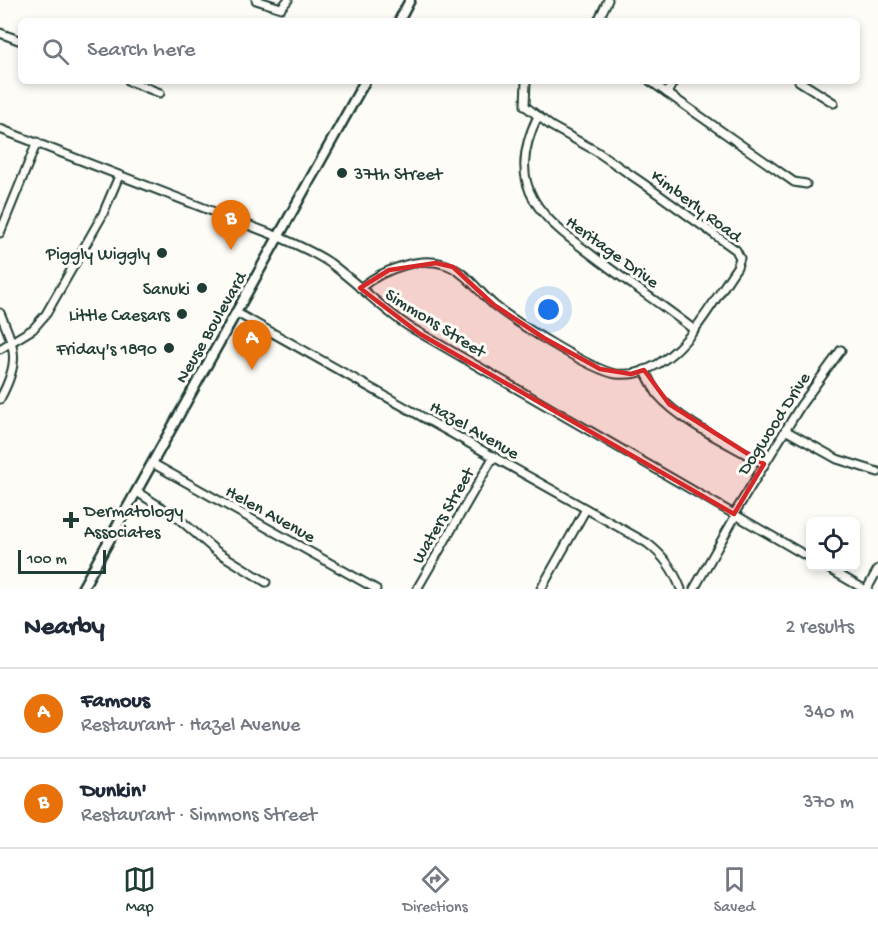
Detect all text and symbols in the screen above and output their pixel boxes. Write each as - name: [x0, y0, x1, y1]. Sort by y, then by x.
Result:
- search box: [18, 18, 860, 84]
- icon: search: [39, 35, 72, 68]
- text: Search here: [87, 38, 195, 64]
- place label: 37th Street: [353, 165, 444, 186]
- marker: 37th Street: [335, 166, 349, 180]
- street label: Kimberly Road: [646, 166, 746, 249]
- pin: B: [212, 200, 250, 250]
- street label: Heritage Drive: [561, 212, 663, 294]
- place label: Piggly Wiggly: [45, 245, 150, 266]
- marker: Piggly Wiggly: [155, 246, 169, 260]
- street label: Neuse Boulevard: [172, 268, 253, 388]
- place label: Sanuki: [143, 280, 190, 301]
- marker: Sanuki: [195, 281, 209, 295]
- street label: Simmons Street: [381, 285, 490, 364]
- your location: [534, 295, 563, 324]
- place label: Little Caesars: [69, 306, 171, 327]
- marker: Little Caesars: [175, 307, 189, 321]
- pin: A: [232, 320, 272, 370]
- place label: Friday's 1890: [55, 340, 157, 361]
- marker: Friday's 1890: [162, 341, 176, 355]
- street label: Dogwood Drive: [734, 369, 816, 480]
- street label: Hazel Avenue: [425, 397, 523, 466]
- street label: Waters Street: [408, 463, 481, 568]
- street label: Helen Avenue: [221, 482, 319, 549]
- place label: Dermatology Associates: [83, 502, 183, 544]
- marker: Dermatology Associates: [62, 511, 80, 529]
- map controls: [806, 517, 860, 571]
- button: locate: [806, 517, 860, 571]
- scale bar: [18, 547, 106, 574]
- text: 100 m: [27, 551, 67, 570]
- text: Nearby: [24, 613, 105, 644]
- text: 2 results: [785, 617, 854, 640]
- text: Famous: [81, 689, 150, 715]
- text: A: [38, 702, 49, 725]
- text: 340 m: [804, 702, 854, 725]
- text: Restaurant · Hazel Avenue: [81, 715, 300, 738]
- text: Dunkin': [81, 779, 147, 805]
- text: B: [38, 792, 49, 815]
- text: 370 m: [803, 792, 854, 815]
- text: Restaurant · Simmons Street: [81, 805, 317, 828]
- tab: Map: [123, 863, 156, 918]
- tab: Directions: [402, 863, 468, 918]
- tab: Saved: [714, 863, 755, 918]

